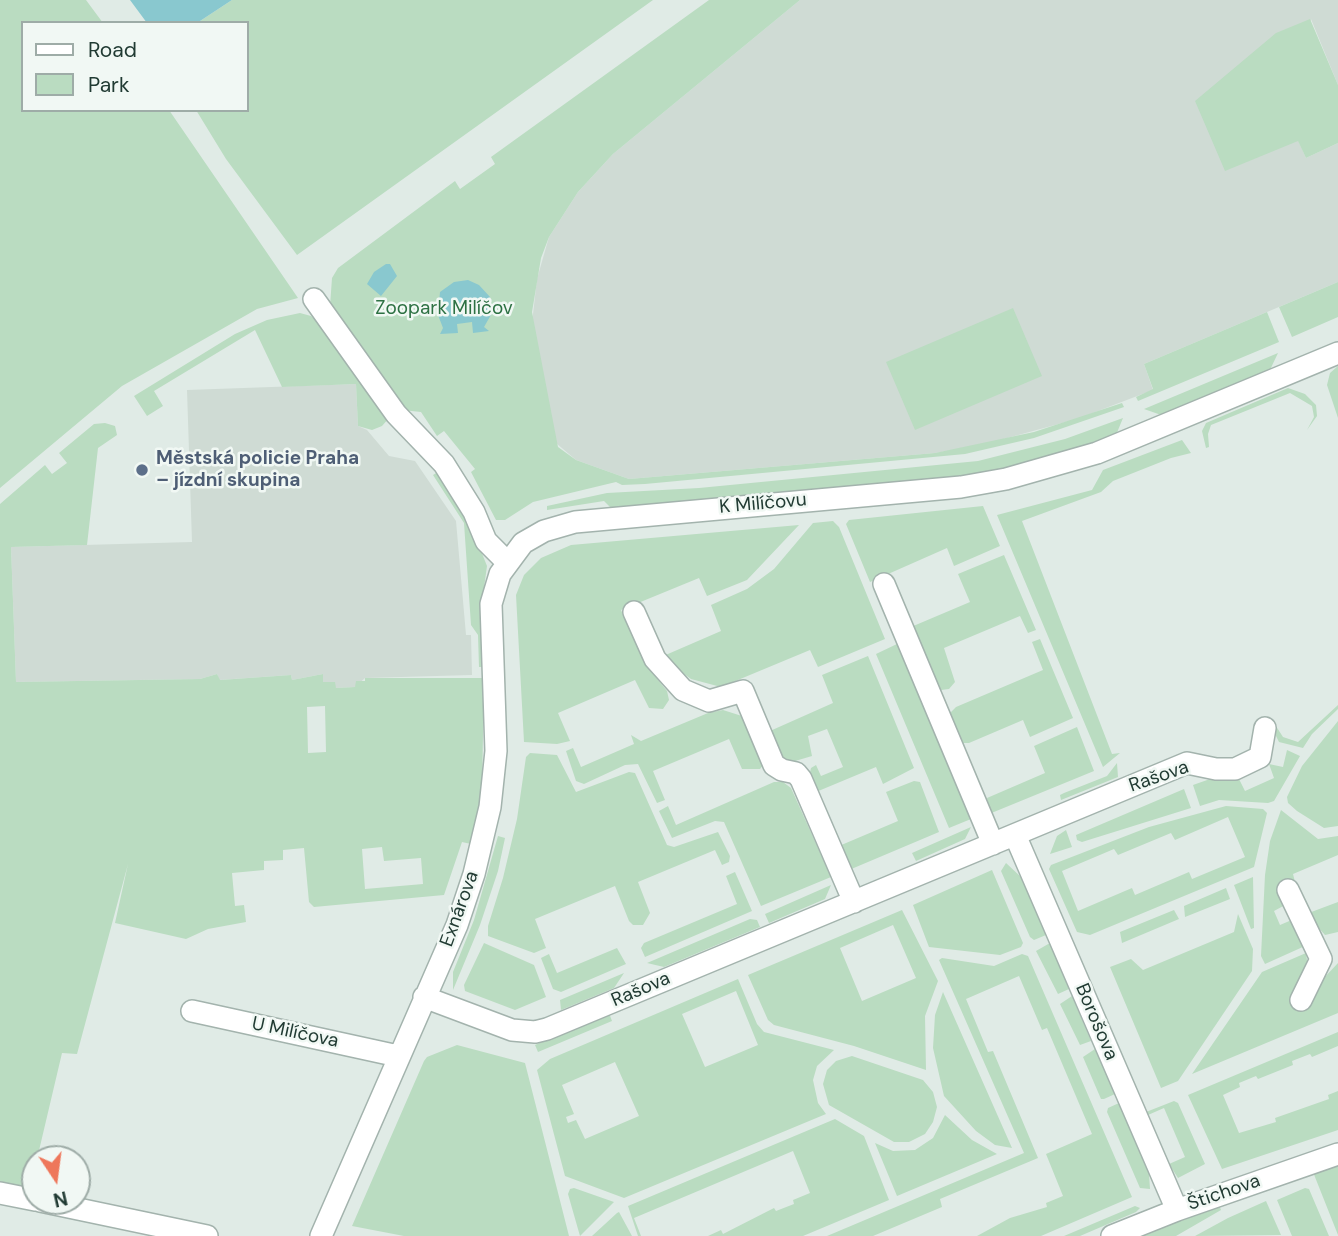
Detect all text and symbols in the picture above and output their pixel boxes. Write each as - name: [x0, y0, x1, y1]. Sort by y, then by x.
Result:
- legend: [21, 21, 248, 112]
- text: Road: [88, 36, 137, 64]
- text: Park: [88, 71, 129, 99]
- park label: Zoopark Milíčov: [375, 298, 513, 320]
- place label: Městská policie Praha – jízdní skupina: [156, 448, 359, 492]
- marker: Městská policie Praha – jízdní skupina: [134, 462, 150, 478]
- street label: K Milíčovu: [718, 489, 808, 519]
- street label: Rašova: [1126, 756, 1192, 798]
- street label: Exnárova: [436, 868, 484, 950]
- street label: Rašova: [608, 967, 674, 1013]
- street label: Borošova: [1070, 980, 1122, 1064]
- street label: U Milíčova: [250, 1013, 340, 1053]
- north arrow: [21, 1145, 91, 1215]
- street label: Štichova: [1185, 1170, 1263, 1216]
- text: N: [51, 1185, 70, 1213]

